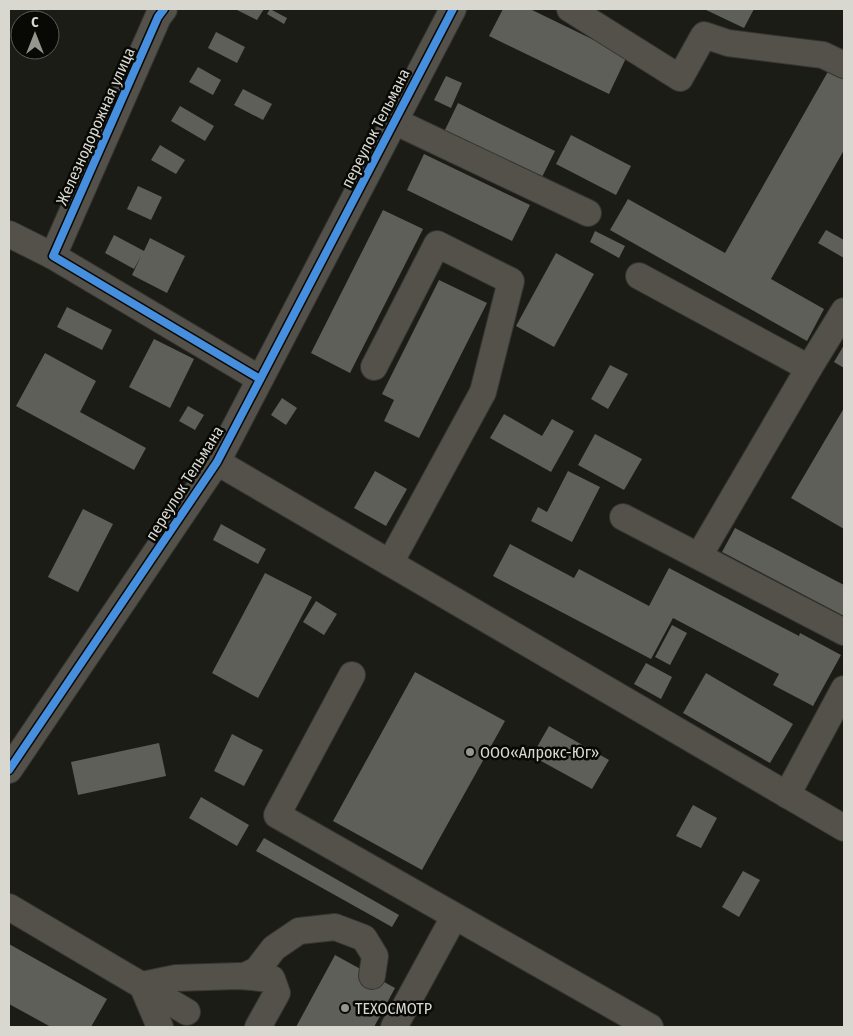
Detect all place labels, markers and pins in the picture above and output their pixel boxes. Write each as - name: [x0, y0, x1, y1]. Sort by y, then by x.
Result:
- place label: ООО«Алрокс-Юг»: [480, 743, 599, 762]
- marker: ООО«Алрокс-Юг»: [464, 746, 476, 758]
- place label: ТЕХОСМОТР: [355, 999, 432, 1018]
- marker: ТЕХОСМОТР: [339, 1002, 351, 1014]

